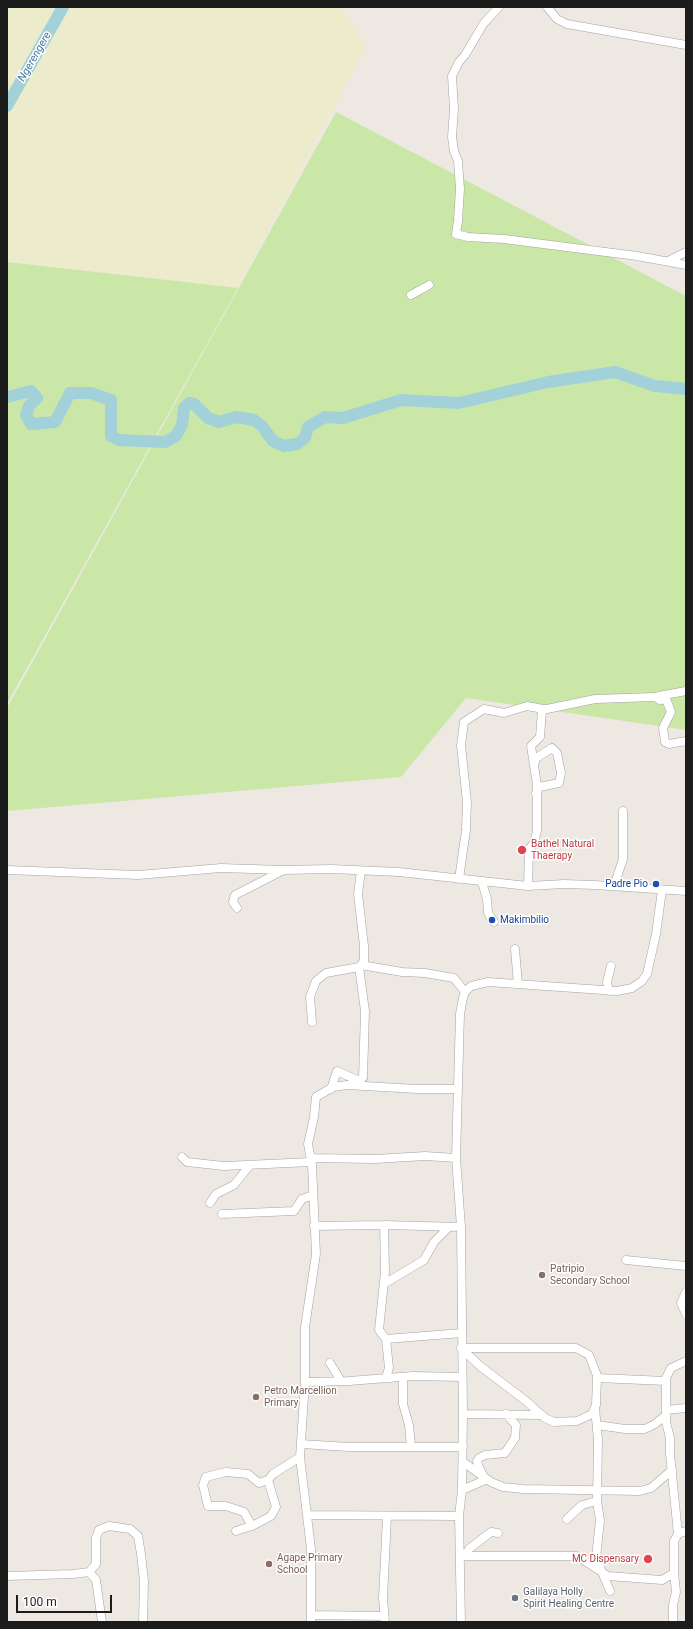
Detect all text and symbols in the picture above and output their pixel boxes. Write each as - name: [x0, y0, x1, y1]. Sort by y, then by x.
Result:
- water label: Ngerengere: [15, 30, 55, 84]
- place label: Bathel Natural Thaerapy: [531, 838, 594, 862]
- marker: Bathel Natural Thaerapy: [516, 844, 528, 856]
- place label: Padre Pio: [605, 878, 648, 890]
- marker: Padre Pio: [651, 879, 661, 889]
- place label: Makimbilio: [500, 914, 549, 926]
- marker: Makimbilio: [487, 915, 497, 925]
- place label: Patripio Secondary School: [550, 1263, 630, 1286]
- marker: Patripio Secondary School: [537, 1270, 547, 1280]
- place label: Petro Marcellion Primary: [264, 1385, 337, 1408]
- marker: Petro Marcellion Primary: [251, 1392, 261, 1402]
- place label: Agape Primary School: [277, 1552, 343, 1576]
- place label: MC Dispensary: [572, 1553, 639, 1565]
- marker: MC Dispensary: [642, 1553, 654, 1565]
- marker: Agape Primary School: [264, 1559, 274, 1569]
- place label: Galilaya Holly Spirit Healing Centre: [523, 1586, 614, 1610]
- scale bar: [18, 1587, 114, 1613]
- marker: Galilaya Holly Spirit Healing Centre: [510, 1593, 520, 1603]
- text: 100 m: [23, 1595, 57, 1609]

